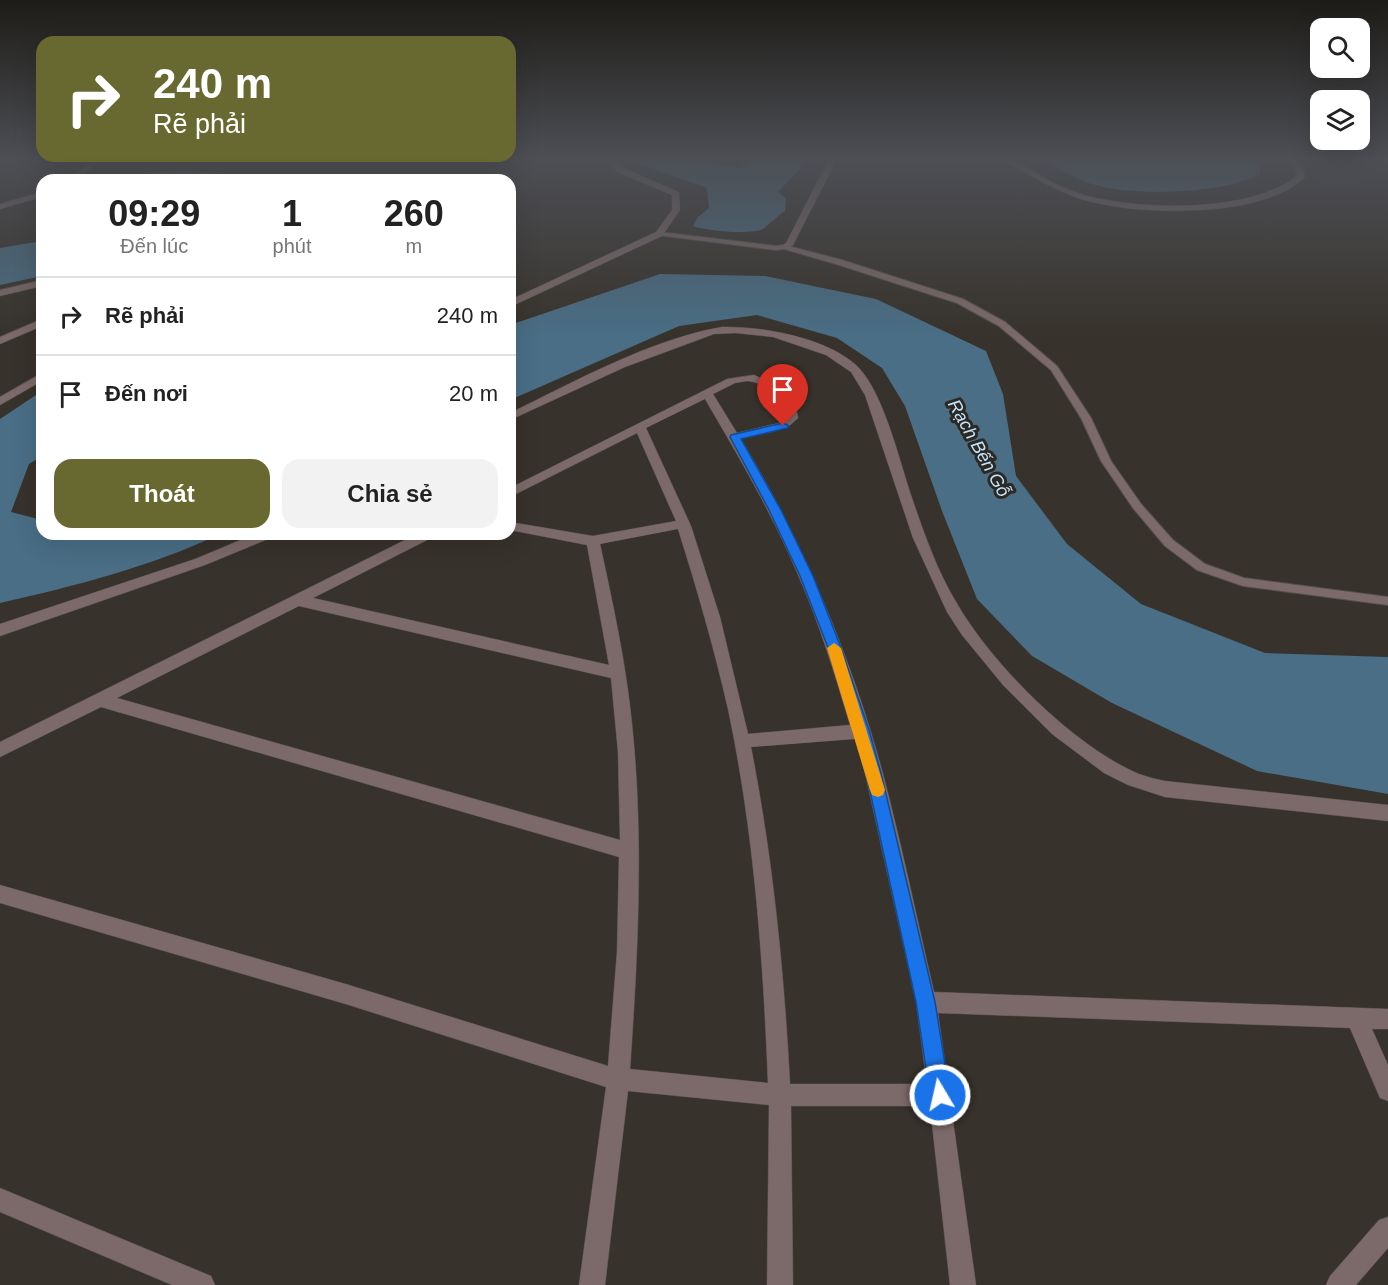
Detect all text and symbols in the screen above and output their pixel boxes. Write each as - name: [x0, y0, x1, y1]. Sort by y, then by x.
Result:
- map controls: [1310, 18, 1370, 150]
- button: search: [1310, 18, 1370, 78]
- icon: right: [54, 60, 132, 138]
- text: 240 m: [153, 60, 272, 107]
- button: layers: [1310, 90, 1370, 150]
- text: Rẽ phải: [153, 109, 246, 139]
- text: 09:29: [108, 193, 200, 234]
- text: 1: [282, 193, 302, 234]
- text: 260: [384, 193, 444, 234]
- text: Đến lúc: [120, 235, 188, 257]
- text: phút: [273, 235, 311, 257]
- text: m: [405, 235, 422, 257]
- icon: right: [54, 300, 87, 333]
- text: Rẽ phải: [105, 303, 184, 328]
- text: 240 m: [437, 303, 498, 328]
- pin: [757, 364, 808, 426]
- icon: arrive: [766, 373, 799, 406]
- icon: arrive: [54, 378, 87, 411]
- text: Đến nơi: [105, 381, 188, 406]
- text: 20 m: [449, 381, 498, 406]
- water label: Rạch Bến Gỗ: [944, 396, 1014, 500]
- button: Thoát: [54, 459, 270, 528]
- button: Chia sẻ: [282, 459, 498, 528]
- position arrow: [908, 1063, 972, 1127]

